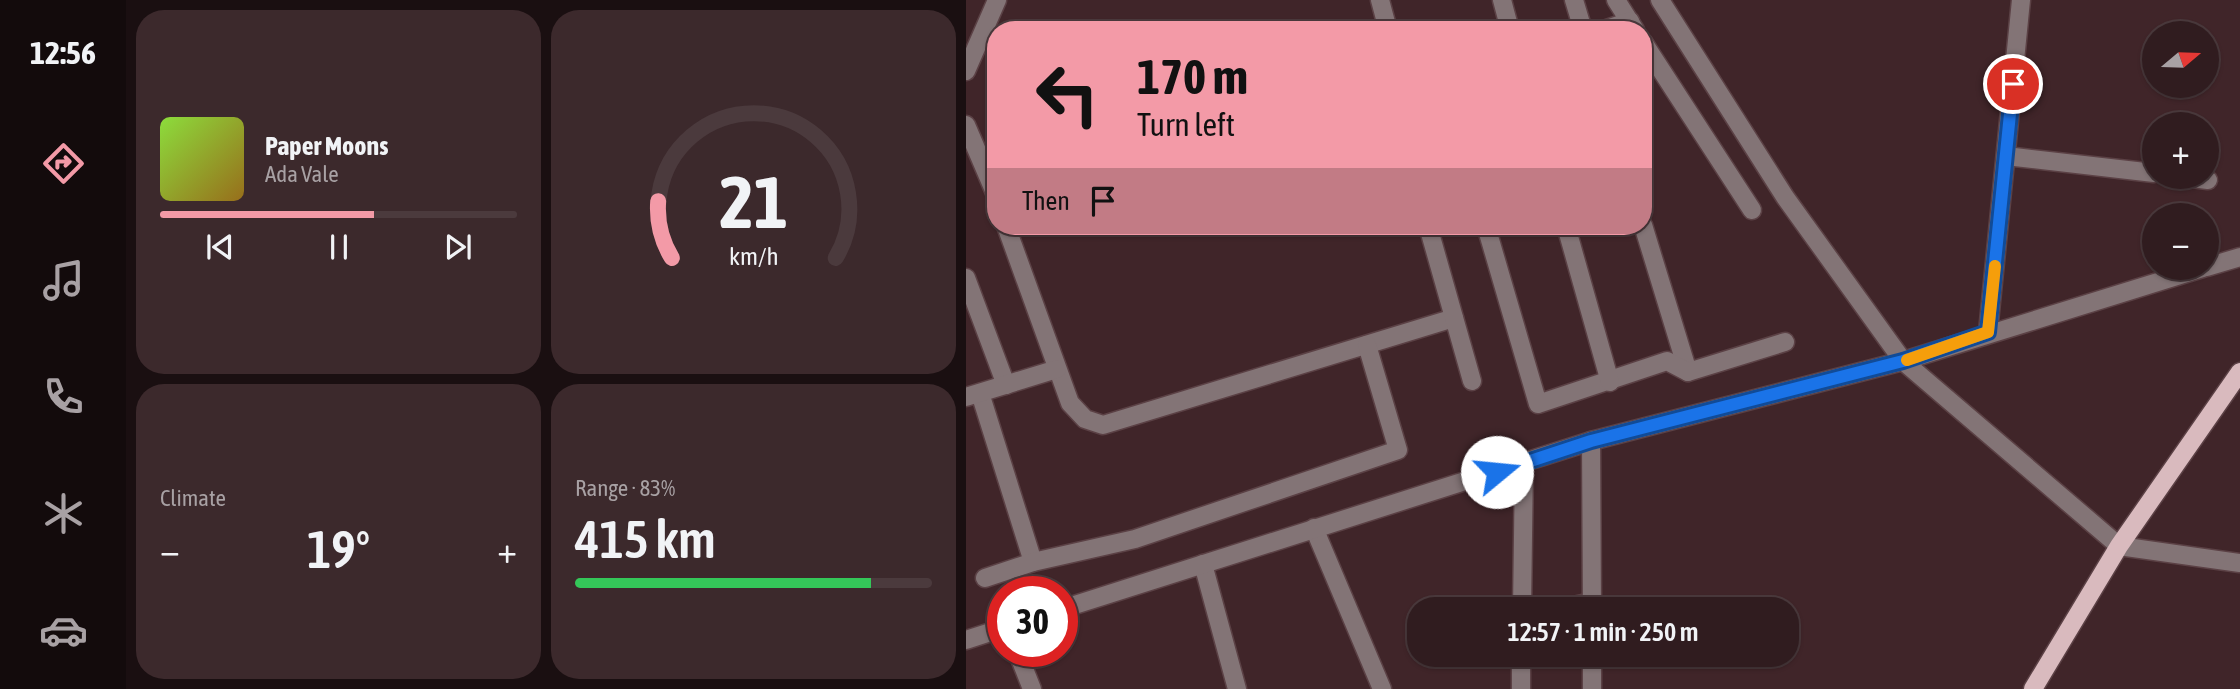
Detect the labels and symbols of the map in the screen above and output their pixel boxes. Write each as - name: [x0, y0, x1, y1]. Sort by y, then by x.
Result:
- north arrow: [2142, 21, 2219, 98]
- pin: [1983, 54, 2043, 114]
- position arrow: [1460, 435, 1534, 509]
- speed limit sign: 30: [987, 576, 1078, 667]

